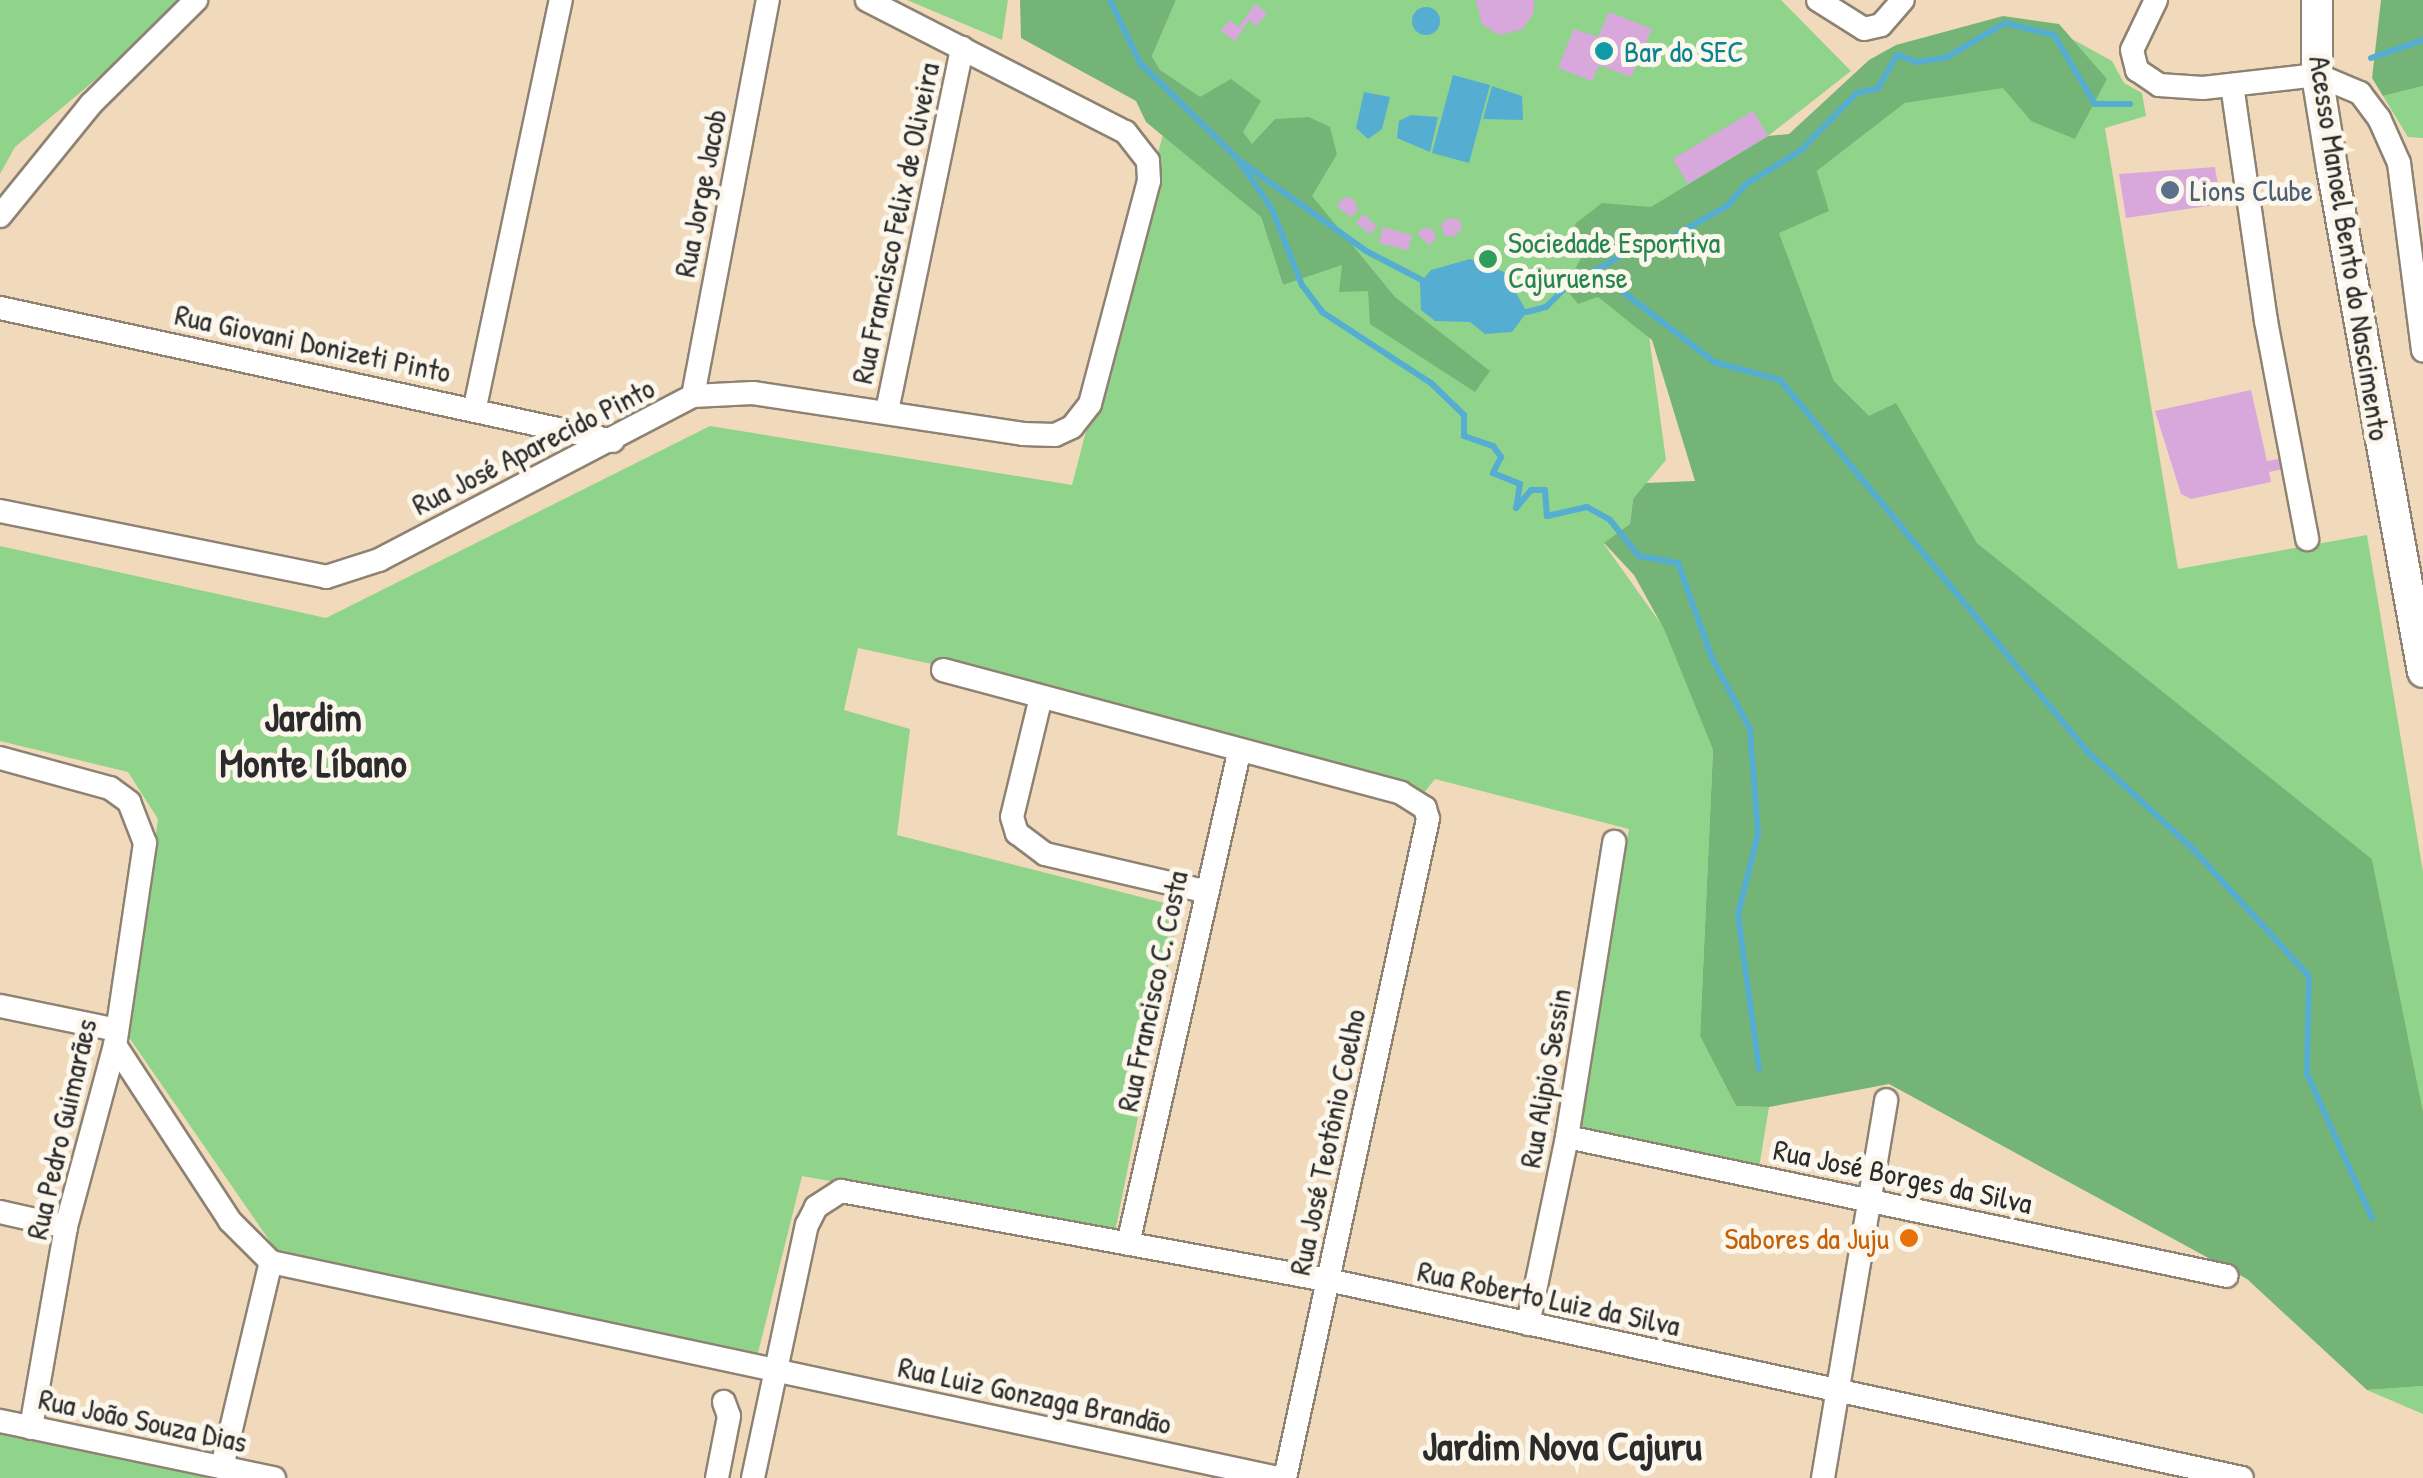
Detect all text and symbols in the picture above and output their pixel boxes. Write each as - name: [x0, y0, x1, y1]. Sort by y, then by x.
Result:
- place label: Bar do SEC: [1624, 33, 1744, 69]
- marker: Bar do SEC: [1593, 40, 1615, 62]
- street label: Acesso Manoel Bento do Nascimento: [2302, 53, 2398, 443]
- street label: Rua Francisco Felix de Oliveira: [843, 59, 947, 387]
- street label: Rua Jorge Jacob: [666, 106, 734, 280]
- place label: Lions Clube: [2190, 172, 2313, 208]
- marker: Lions Clube: [2159, 179, 2181, 201]
- place label: Sociedade Esportiva Cajuruense: [1508, 224, 1720, 294]
- marker: Sociedade Esportiva Cajuruense: [1477, 248, 1499, 270]
- street label: Rua Giovani Donizeti Pinto: [172, 296, 454, 390]
- street label: Rua José Aparecido Pinto: [406, 369, 660, 523]
- district label: Jardim Monte Líbano: [219, 692, 407, 786]
- street label: Rua Francisco C. Costa: [1109, 868, 1195, 1114]
- street label: Rua Alipio Sessin: [1512, 986, 1578, 1170]
- street label: Rua José Teotônio Coelho: [1281, 1006, 1373, 1278]
- street label: Rua Pedro Guimarães: [18, 1015, 104, 1243]
- street label: Rua José Borges da Silva: [1771, 1131, 2035, 1221]
- place label: Sabores da Juju: [1725, 1220, 1889, 1256]
- marker: Sabores da Juju: [1898, 1227, 1920, 1249]
- street label: Rua Roberto Luiz da Silva: [1414, 1253, 1684, 1343]
- street label: Rua Luiz Gonzaga Brandão: [895, 1348, 1175, 1442]
- street label: Rua João Souza Dias: [36, 1380, 250, 1460]
- district label: Jardim Nova Cajuru: [1422, 1421, 1702, 1469]

